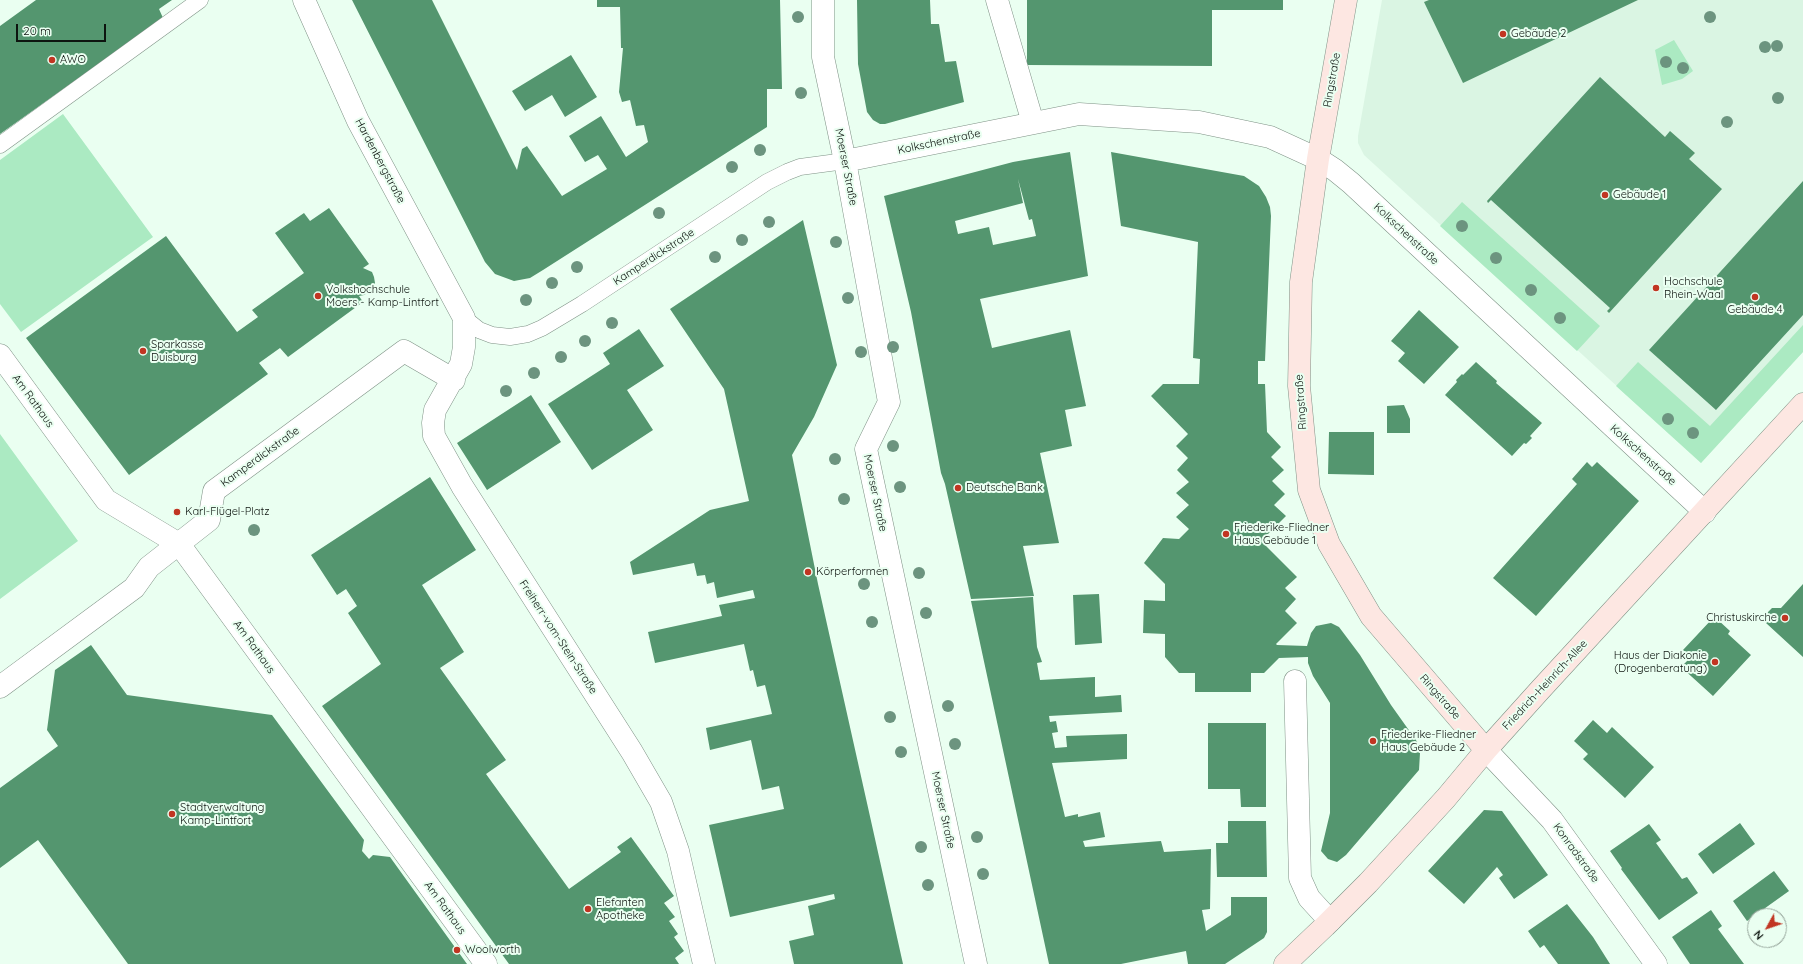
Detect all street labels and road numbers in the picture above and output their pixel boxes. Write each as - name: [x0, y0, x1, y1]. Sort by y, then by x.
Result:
- street label: Ringstraße: [1321, 52, 1343, 108]
- street label: Hardenbergstraße: [352, 116, 408, 206]
- street label: Moerser Straße: [832, 127, 860, 207]
- street label: Kolkschenstraße: [896, 127, 982, 157]
- street label: Kolkschenstraße: [1371, 200, 1441, 268]
- street label: Kamperdickstraße: [611, 226, 697, 288]
- street label: Am Rathaus: [9, 372, 57, 430]
- street label: Ringstraße: [1292, 374, 1310, 430]
- street label: Kolkschenstraße: [1607, 422, 1679, 488]
- street label: Kamperdickstraße: [218, 424, 302, 490]
- street label: Moerser Straße: [860, 453, 890, 533]
- street label: Freiherr-vom-Stein-Straße: [516, 578, 600, 696]
- street label: Am Rathaus: [230, 618, 278, 676]
- street label: Friedrich-Heinrich-Allee: [1500, 637, 1590, 733]
- street label: Ringstraße: [1417, 672, 1463, 722]
- street label: Moerser Straße: [928, 770, 958, 850]
- street label: Konradstraße: [1550, 821, 1602, 885]
- street label: Am Rathaus: [421, 879, 469, 937]

